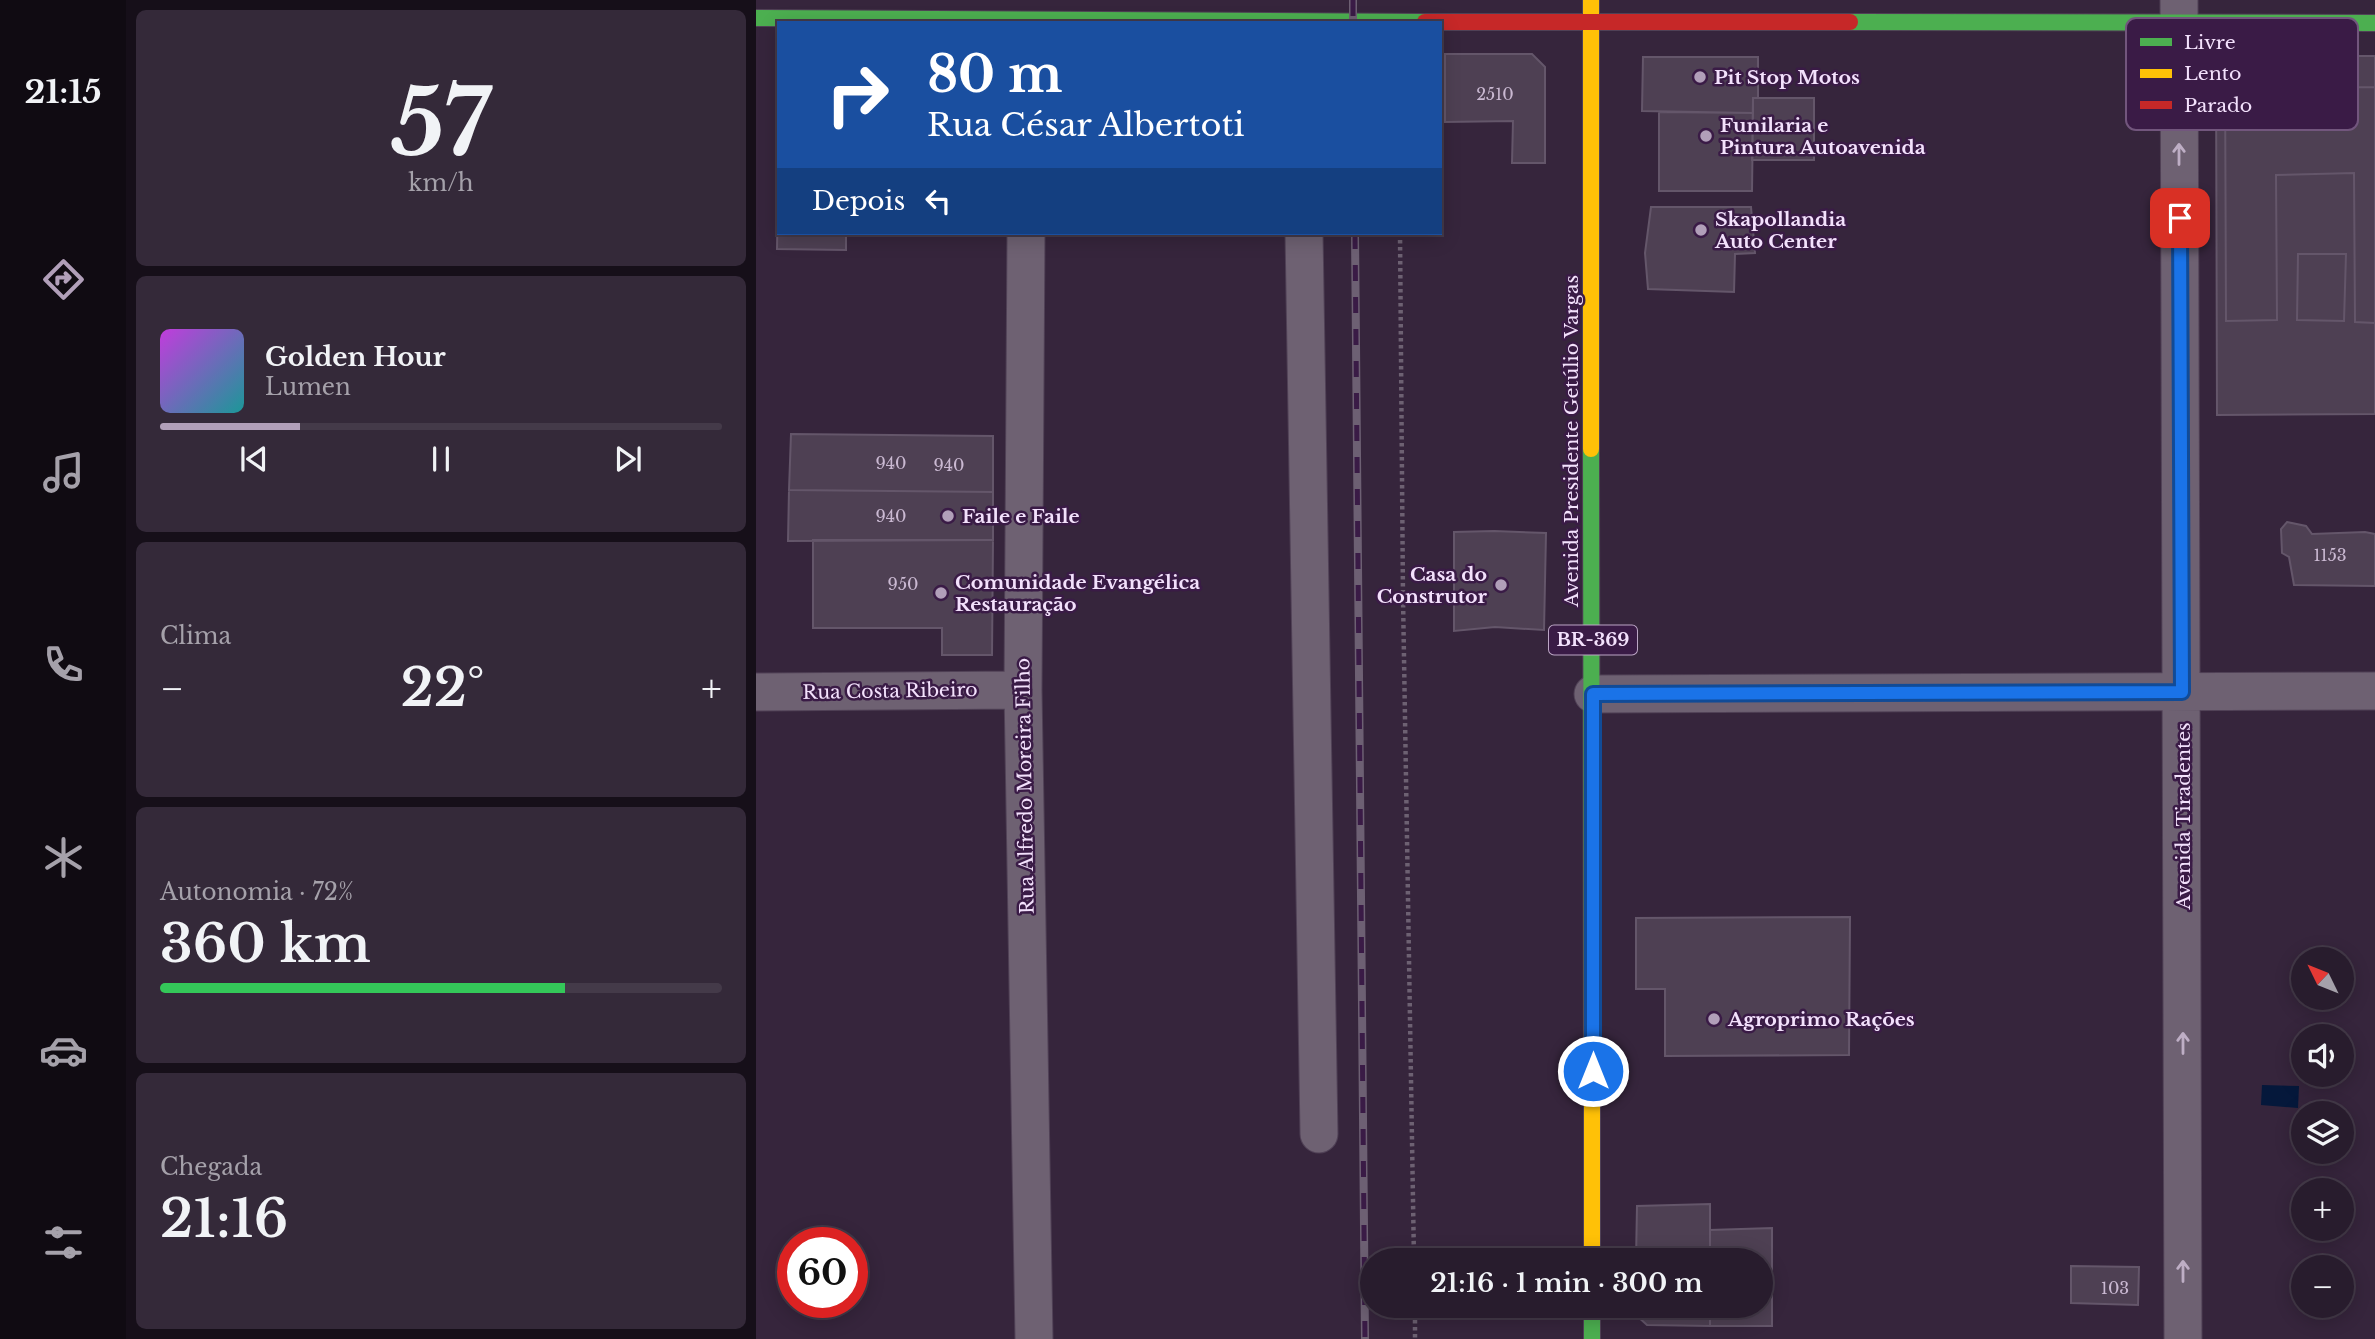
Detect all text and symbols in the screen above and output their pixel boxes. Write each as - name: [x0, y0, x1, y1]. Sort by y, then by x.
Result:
- legend: [2126, 18, 2358, 130]
- text: Livre: [2184, 31, 2236, 54]
- text: 80 m: [927, 44, 1062, 105]
- icon: right: [812, 49, 903, 140]
- text: Lento: [2184, 62, 2241, 85]
- place label: Pit Stop Motos: [1714, 66, 1860, 89]
- text: 57: [390, 67, 492, 180]
- marker: Pit Stop Motos: [1692, 69, 1708, 85]
- text: 21:15: [25, 72, 101, 112]
- house number: 2510: [1476, 84, 1514, 104]
- text: Parado: [2184, 94, 2252, 117]
- text: Rua César Albertoti: [927, 105, 1244, 145]
- place label: Funilaria e Pintura Autoavenida: [1720, 114, 1926, 159]
- marker: Funilaria e Pintura Autoavenida: [1698, 128, 1714, 144]
- one-way arrow: [2172, 143, 2186, 166]
- text: km/h: [408, 169, 474, 197]
- icon: left: [919, 182, 957, 220]
- text: Depois: [812, 185, 905, 217]
- pin: [2150, 188, 2210, 248]
- icon: arrive: [2161, 199, 2199, 237]
- place label: Skapollandia Auto Center: [1714, 208, 1846, 253]
- marker: Skapollandia Auto Center: [1693, 222, 1709, 238]
- icon: directions: [39, 255, 88, 304]
- street label: Avenida Presidente Getúlio Vargas: [1560, 275, 1583, 608]
- text: Golden Hour: [265, 341, 446, 373]
- text: Lumen: [265, 373, 351, 401]
- icon: previous: [235, 440, 273, 478]
- icon: pause: [422, 440, 460, 478]
- icon: next: [609, 440, 647, 478]
- icon: music: [39, 448, 88, 497]
- house number: 940: [875, 453, 907, 473]
- house number: 940: [933, 455, 965, 475]
- place label: Faile e Faile: [962, 505, 1080, 528]
- house number: 940: [875, 506, 907, 526]
- marker: Faile e Faile: [940, 508, 956, 524]
- house number: 1153: [2313, 545, 2347, 565]
- place label: Casa do Construtor: [1377, 563, 1488, 608]
- place label: Comunidade Evangélica Restauração: [955, 571, 1200, 616]
- house number: 950: [888, 574, 918, 594]
- marker: Casa do Construtor: [1493, 577, 1509, 593]
- marker: Comunidade Evangélica Restauração: [933, 585, 949, 601]
- text: Clima: [160, 622, 231, 650]
- road number: BR-369: [1549, 626, 1637, 654]
- icon: phone: [39, 640, 88, 689]
- text: 22°: [401, 656, 485, 720]
- street label: Rua Alfredo Moreira Filho: [1011, 658, 1039, 914]
- text: −: [160, 665, 184, 712]
- text: +: [701, 665, 722, 712]
- street label: Rua Costa Ribeiro: [802, 678, 978, 704]
- street label: Avenida Tiradentes: [2172, 722, 2195, 911]
- icon: climate: [39, 833, 88, 882]
- text: Autonomia · 72%: [160, 878, 353, 906]
- text: 360 km: [160, 912, 371, 976]
- north arrow: [2291, 947, 2354, 1010]
- map controls: [2291, 947, 2354, 1318]
- place label: Agroprimo Rações: [1727, 1008, 1915, 1031]
- marker: Agroprimo Rações: [1706, 1011, 1722, 1027]
- button: sound: [2291, 1024, 2354, 1087]
- icon: car: [39, 1026, 88, 1075]
- one-way arrow: [2176, 1032, 2190, 1055]
- position arrow: [1556, 1034, 1630, 1108]
- button: layers: [2291, 1101, 2354, 1164]
- text: Chegada: [160, 1153, 262, 1181]
- button: +: [2291, 1178, 2354, 1241]
- text: 21:16: [160, 1187, 288, 1251]
- icon: filters: [39, 1218, 88, 1267]
- speed limit sign: 60: [777, 1227, 868, 1318]
- button: −: [2291, 1255, 2354, 1318]
- one-way arrow: [2176, 1260, 2190, 1283]
- text: 21:16 · 1 min · 300 m: [1430, 1267, 1703, 1299]
- house number: 103: [2101, 1278, 2129, 1298]

